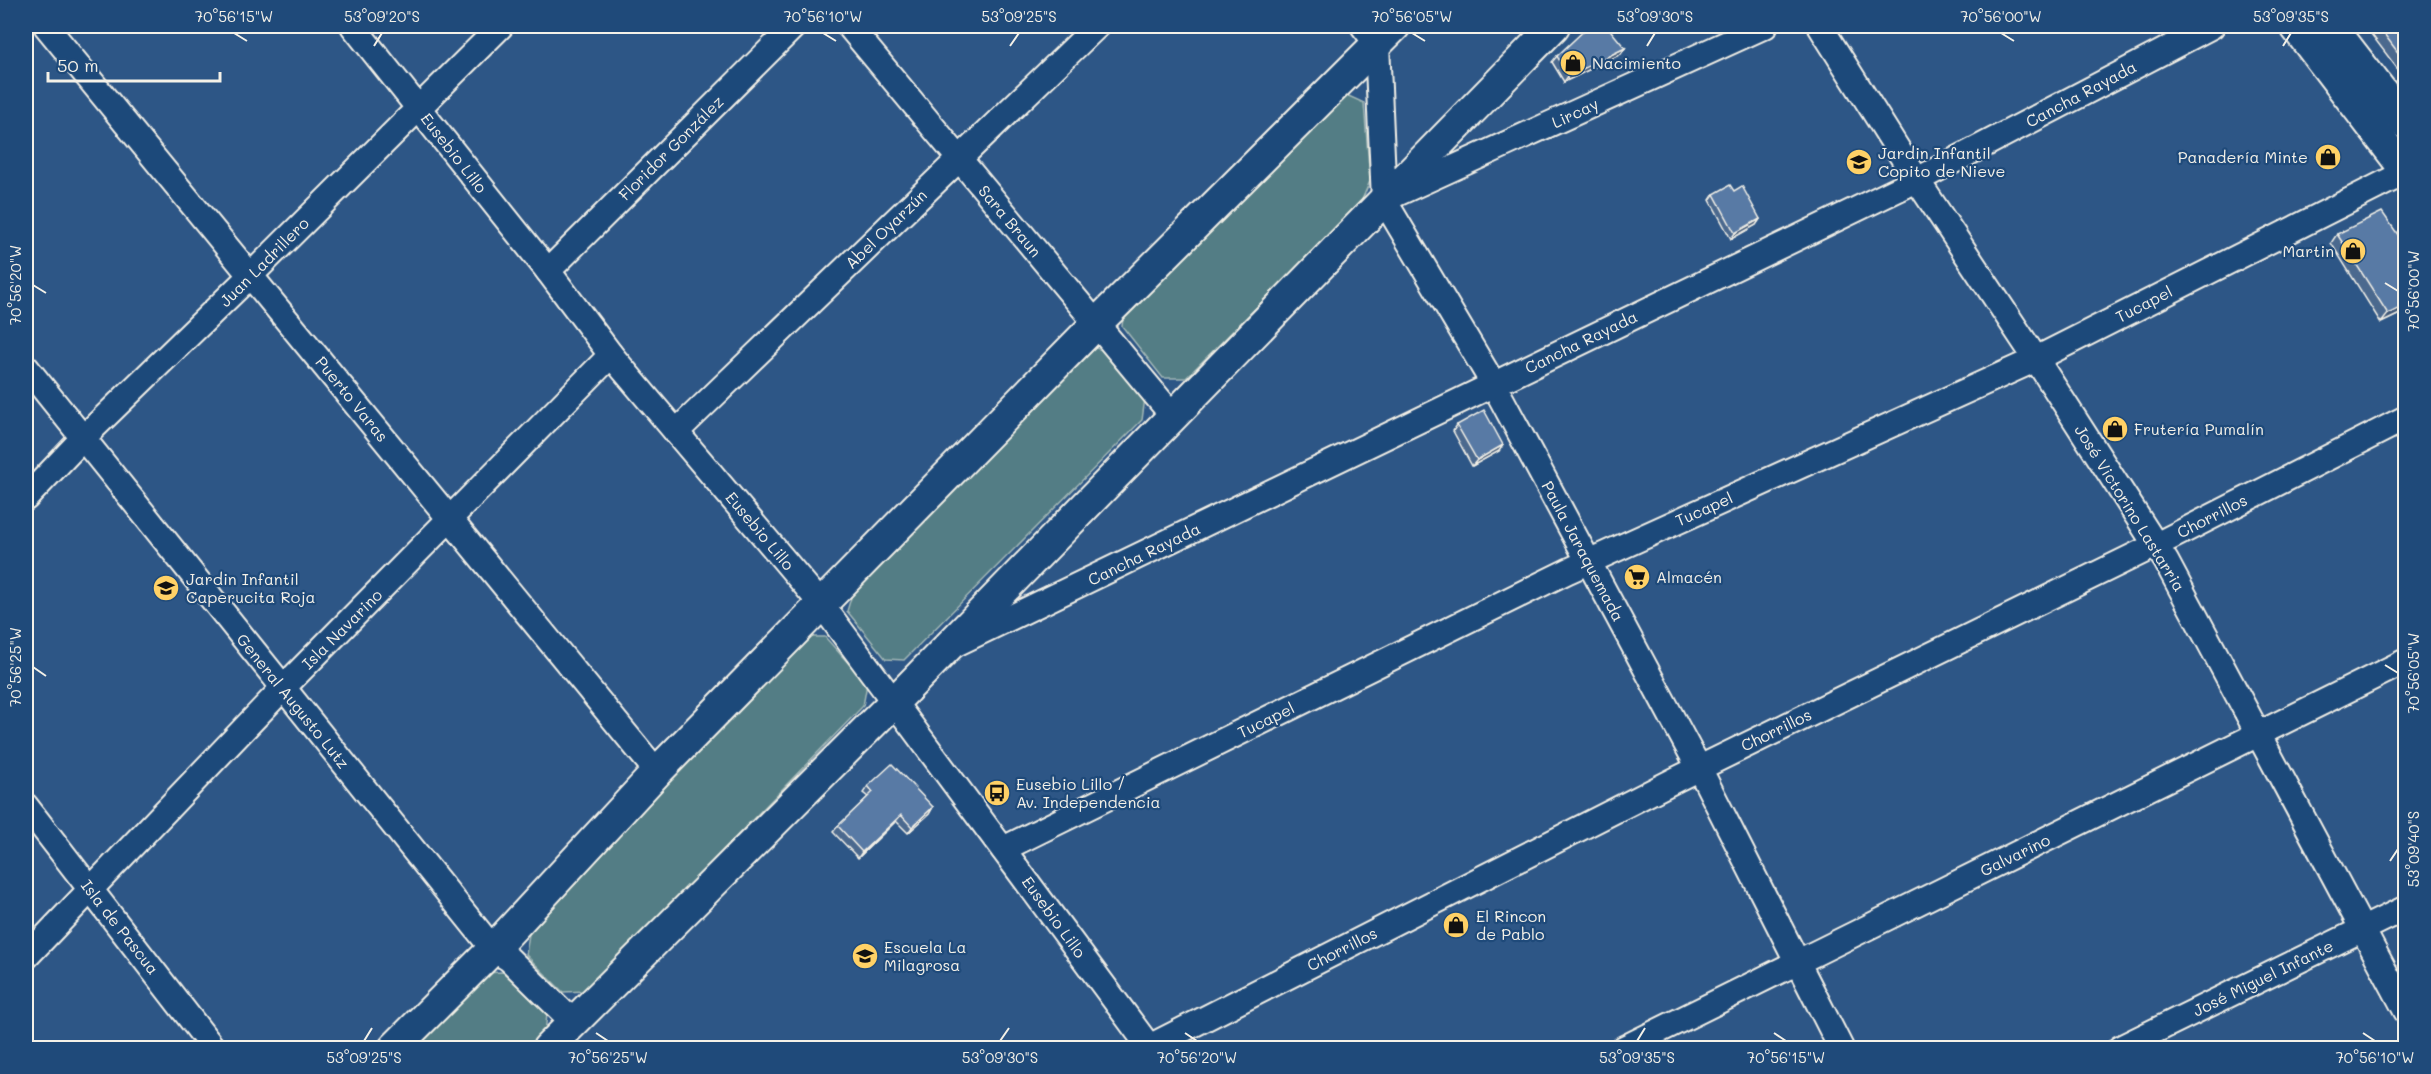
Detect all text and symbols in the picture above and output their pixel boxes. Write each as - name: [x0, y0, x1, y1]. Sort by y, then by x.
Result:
- text: 70°56'15"W: [195, 6, 273, 26]
- text: 53°09'20"S: [344, 6, 420, 26]
- text: 70°56'10"W: [784, 6, 862, 26]
- text: 53°09'25"S: [981, 6, 1057, 26]
- text: 70°56'05"W: [1372, 6, 1452, 26]
- text: 53°09'30"S: [1617, 6, 1693, 26]
- text: 70°56'00"W: [1960, 6, 2042, 26]
- text: 53°09'35"S: [2253, 6, 2329, 26]
- scale bar: [48, 45, 220, 83]
- shop icon: Nacimiento: [1558, 48, 1588, 78]
- place label: Nacimiento: [1592, 52, 1681, 73]
- text: 50 m: [57, 53, 99, 77]
- street label: Cancha Rayada: [2022, 56, 2140, 132]
- street label: Floridor González: [614, 91, 728, 205]
- street label: Lircay: [1548, 93, 1601, 132]
- street label: Eusebio Lillo: [417, 108, 492, 197]
- place label: Jardin Infantil Copito de Nieve: [1878, 142, 2005, 181]
- shop icon: Panadería Minte: [2313, 142, 2343, 172]
- place label: Panadería Minte: [2178, 146, 2308, 167]
- school or university icon: Jardin Infantil Copito de Nieve: [1844, 147, 1874, 177]
- street label: Sara Braun: [974, 180, 1047, 261]
- street label: Abel Oyarzún: [840, 184, 931, 273]
- street label: Juan Ladrillero: [214, 212, 313, 311]
- shop icon: Martin: [2338, 236, 2368, 266]
- place label: Martin: [2282, 240, 2334, 261]
- text: 70°56'20"W: [5, 245, 25, 325]
- text: 70°56'00"W: [2403, 250, 2423, 332]
- street label: Tucapel: [2112, 280, 2176, 327]
- street label: Cancha Rayada: [1521, 305, 1640, 378]
- street label: Puerto Varas: [311, 352, 393, 446]
- shop icon: Frutería Pumalín: [2100, 414, 2130, 444]
- place label: Frutería Pumalín: [2134, 418, 2264, 439]
- street label: José Victorino Lastarria: [2070, 420, 2190, 595]
- street label: Paula Jaraquemada: [1538, 477, 1629, 625]
- street label: Eusebio Lillo: [721, 487, 799, 574]
- street label: Tucapel: [1672, 487, 1736, 531]
- street label: Chorrillos: [2173, 489, 2250, 542]
- street label: Cancha Rayada: [1084, 517, 1203, 590]
- supermarket icon: Almacén: [1622, 562, 1652, 592]
- place label: Almacén: [1656, 566, 1722, 587]
- place label: Jardin Infantil Caperucita Roja: [186, 568, 316, 607]
- school or university icon: Jardin Infantil Caperucita Roja: [151, 573, 181, 603]
- street label: Isla Navarino: [297, 584, 386, 673]
- text: 70°56'25"W: [5, 627, 25, 707]
- street label: General Augusto Lutz: [232, 629, 354, 773]
- text: 70°56'05"W: [2403, 633, 2423, 713]
- street label: Tucapel: [1234, 697, 1298, 742]
- street label: Chorrillos: [1737, 703, 1815, 756]
- place label: Eusebio Lillo / Av. Independencia: [1016, 773, 1161, 812]
- bus stop icon: Eusebio Lillo / Av. Independencia: [982, 778, 1012, 808]
- text: 53°09'40"S: [2403, 811, 2423, 887]
- street label: Galvarino: [1976, 829, 2053, 881]
- street label: Eusebio Lillo: [1018, 872, 1091, 962]
- street label: Isla de Pascua: [77, 875, 164, 978]
- place label: El Rincon de Pablo: [1476, 905, 1546, 944]
- shop icon: El Rincon de Pablo: [1441, 910, 1471, 940]
- street label: Chorrillos: [1303, 922, 1380, 975]
- street label: José Miguel Infante: [2189, 934, 2336, 1021]
- place label: Escuela La Milagrosa: [884, 936, 967, 975]
- school or university icon: Escuela La Milagrosa: [850, 941, 880, 971]
- text: 53°09'25"S: [326, 1047, 402, 1067]
- text: 70°56'25"W: [568, 1047, 648, 1067]
- text: 53°09'30"S: [962, 1047, 1038, 1067]
- text: 70°56'20"W: [1157, 1047, 1237, 1067]
- text: 53°09'35"S: [1599, 1047, 1675, 1067]
- text: 70°56'15"W: [1747, 1047, 1825, 1067]
- text: 70°56'10"W: [2336, 1047, 2414, 1067]

